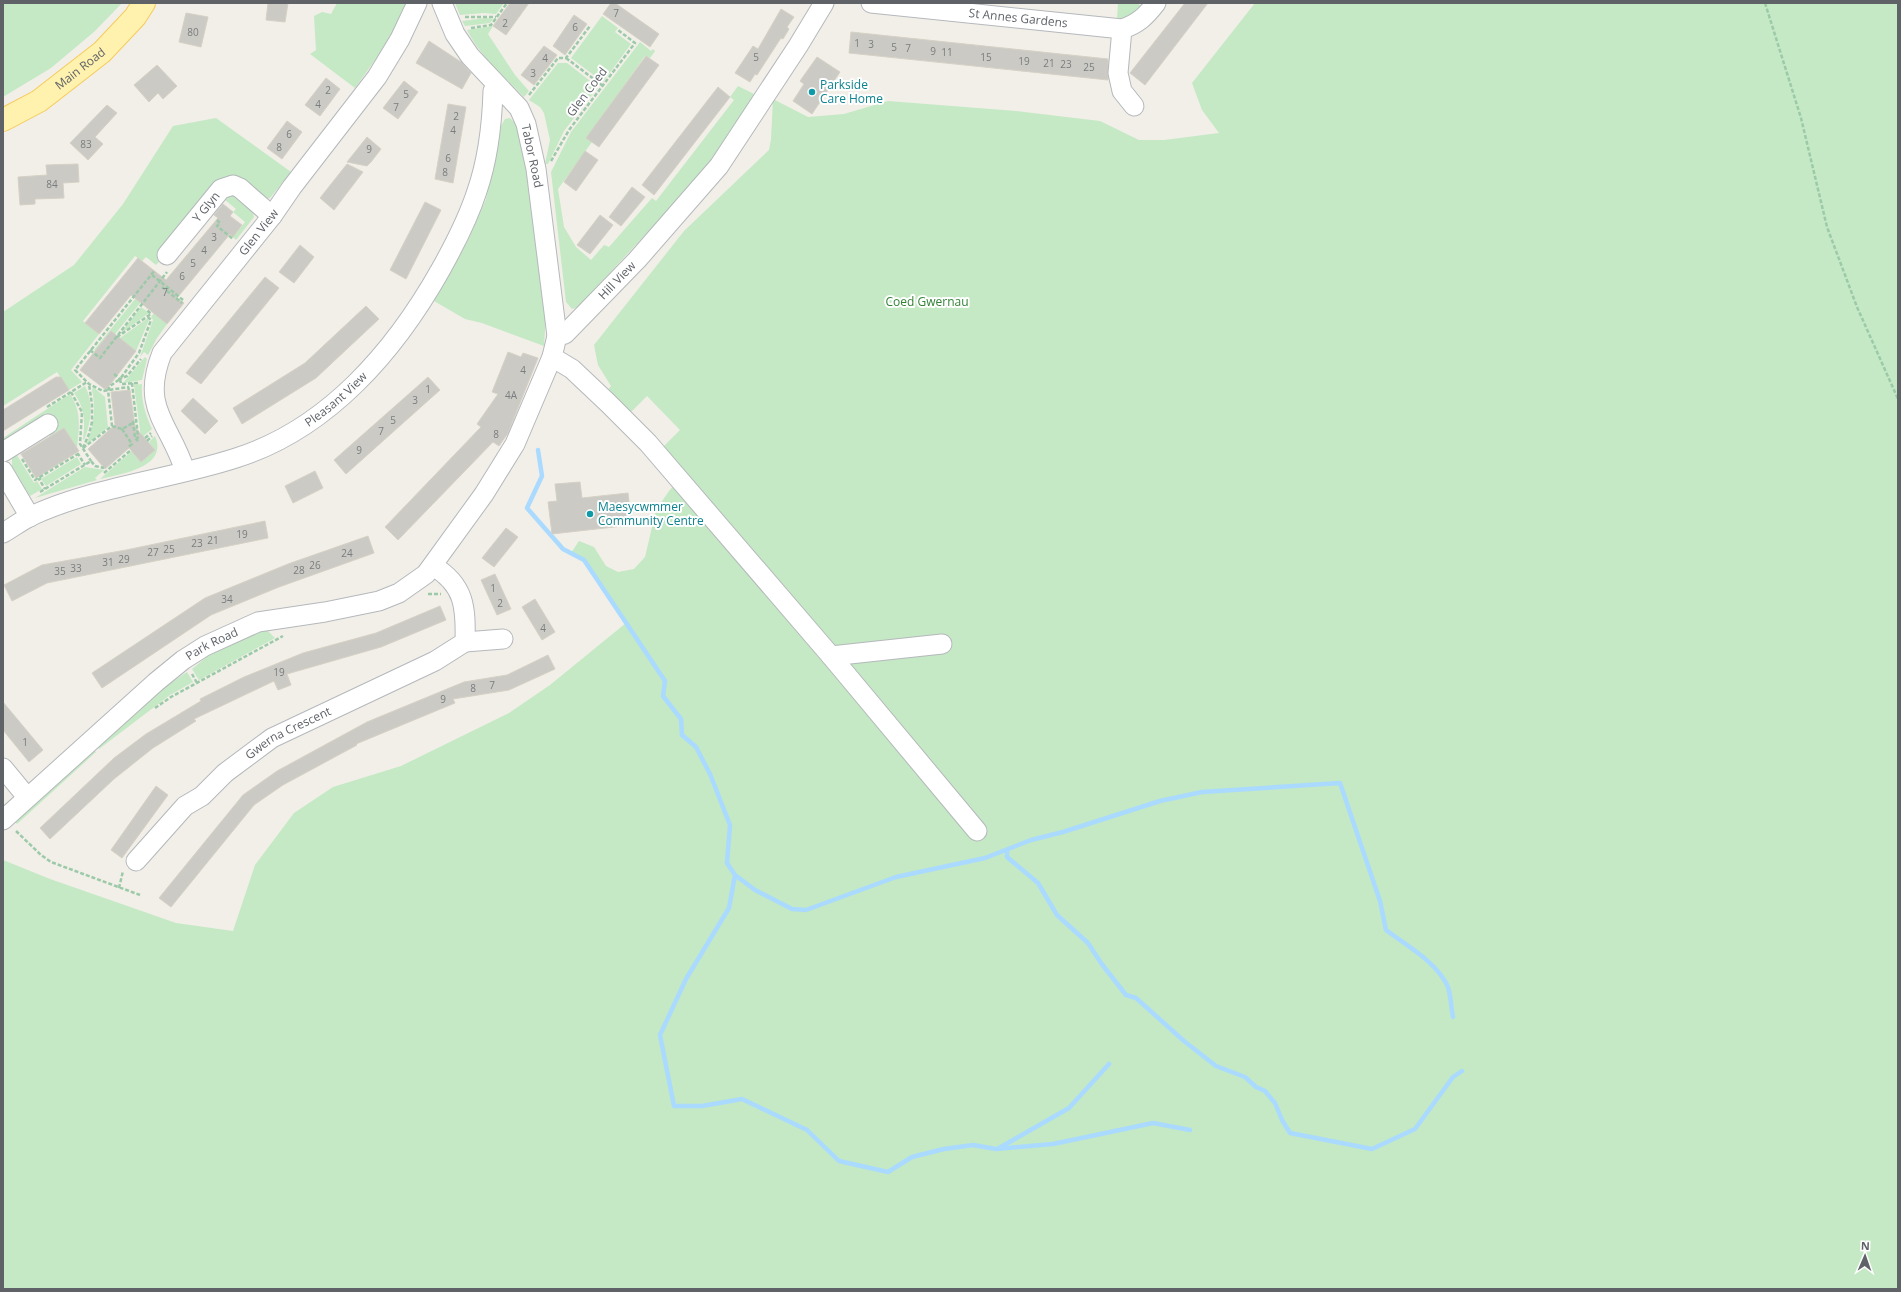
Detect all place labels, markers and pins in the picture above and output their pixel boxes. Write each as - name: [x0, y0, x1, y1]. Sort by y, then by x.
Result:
- place label: Parkside Care Home: [820, 76, 883, 107]
- marker: Parkside Care Home: [807, 87, 817, 97]
- place label: Maesycwmmer Community Centre: [598, 498, 704, 529]
- marker: Maesycwmmer Community Centre: [585, 509, 595, 519]

